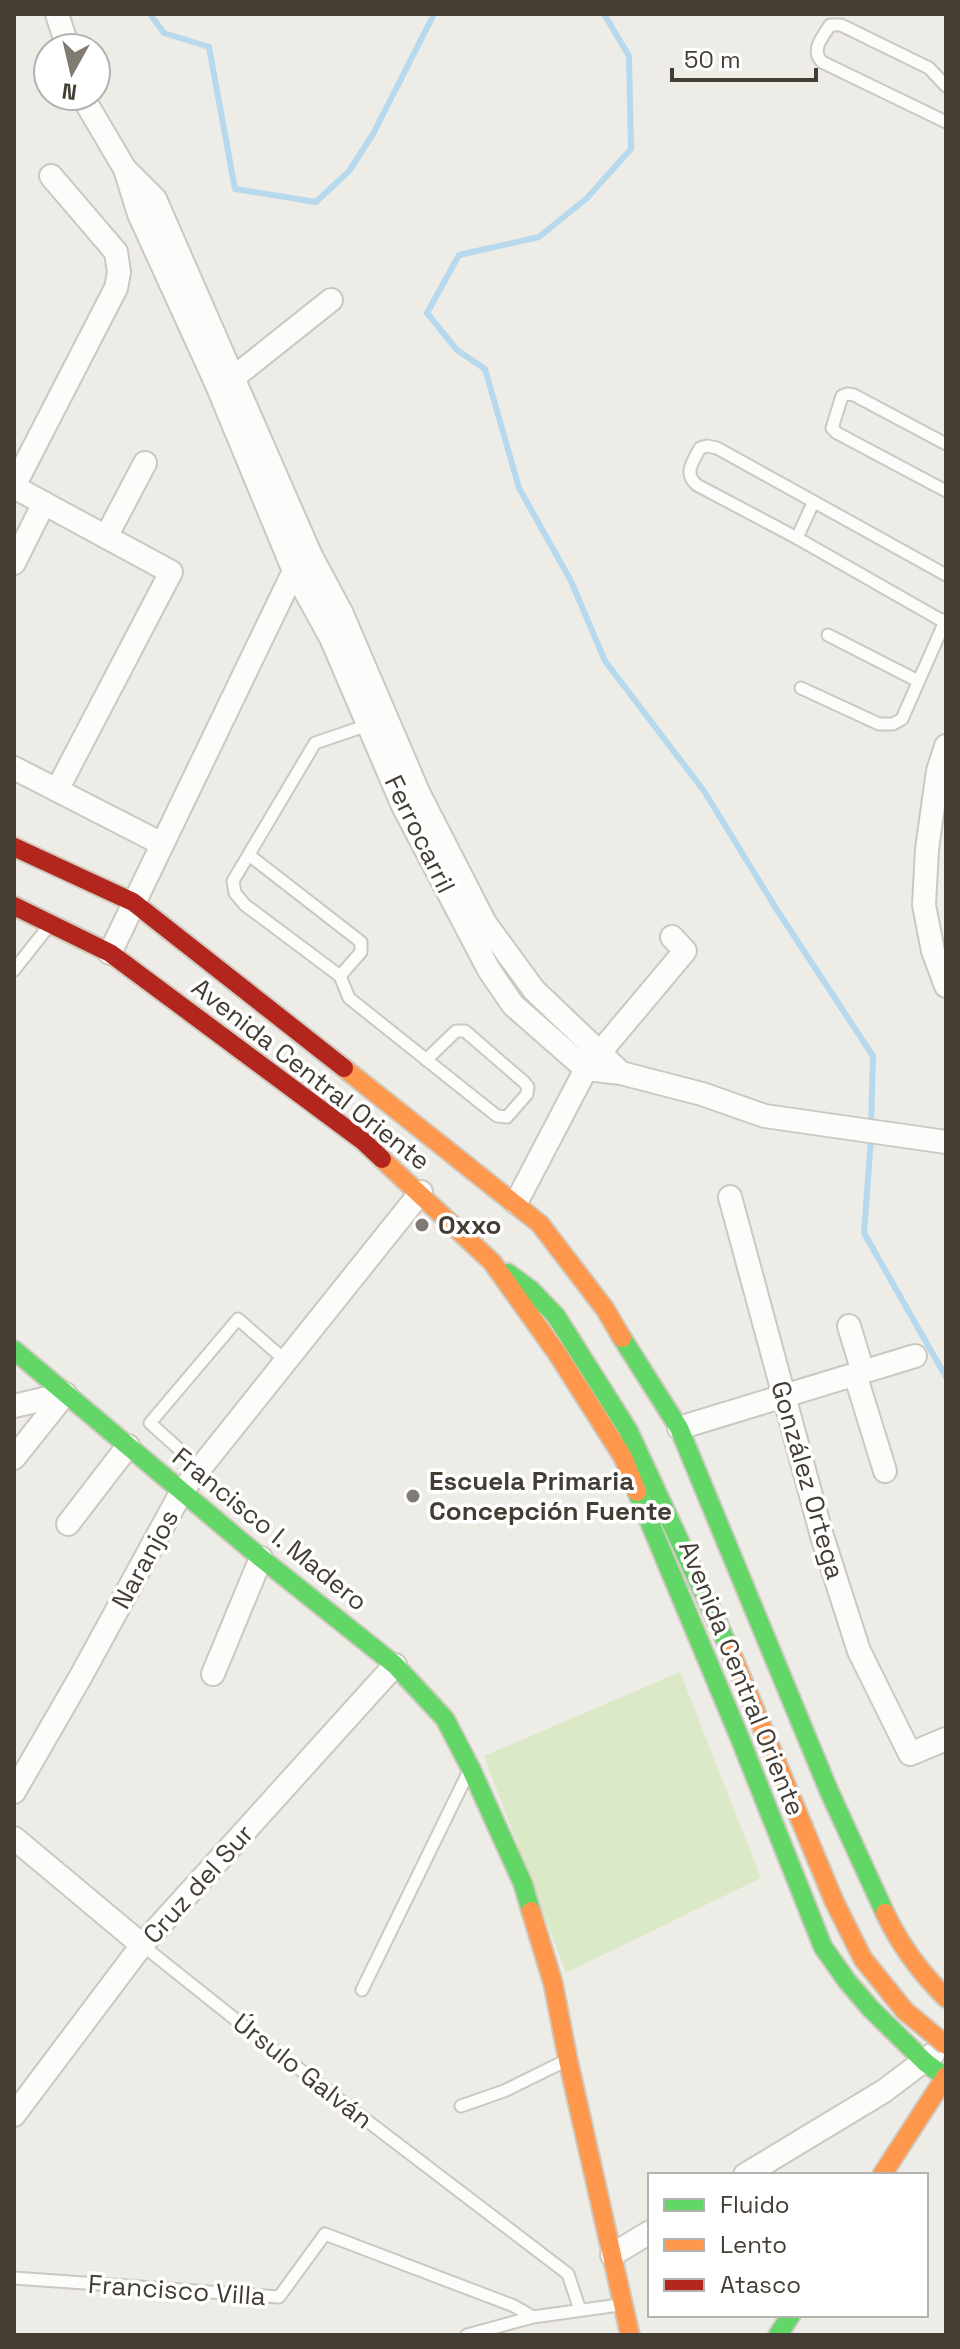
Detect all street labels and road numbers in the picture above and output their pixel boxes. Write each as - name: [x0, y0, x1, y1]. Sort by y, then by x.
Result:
- street label: Ferrocarril: [377, 769, 463, 899]
- street label: Avenida Central Oriente: [185, 970, 437, 1178]
- street label: González Ortega: [763, 1377, 853, 1583]
- street label: Francisco I. Madero: [165, 1440, 375, 1618]
- street label: Naranjos: [104, 1503, 186, 1615]
- street label: Avenida Central Oriente: [671, 1535, 813, 1821]
- street label: Cruz del Sur: [135, 1817, 261, 1951]
- street label: Úrsulo Galván: [226, 2006, 380, 2136]
- street label: Francisco Villa: [87, 2267, 267, 2313]

